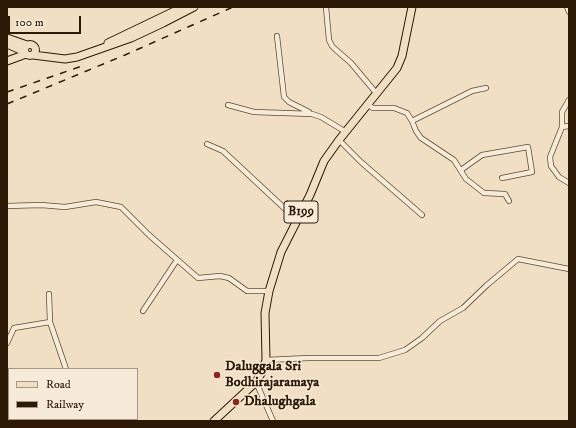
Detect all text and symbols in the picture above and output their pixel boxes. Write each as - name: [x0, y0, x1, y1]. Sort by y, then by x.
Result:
- scale bar: [10, 8, 83, 34]
- text: 100 m: [15, 15, 44, 30]
- road number: B199: [284, 201, 318, 223]
- place label: Daluggala Sri Bodhirajaramaya: [225, 359, 319, 392]
- legend: [8, 368, 138, 420]
- marker: Daluggala Sri Bodhirajaramaya: [212, 370, 222, 380]
- text: Road: [46, 377, 71, 392]
- place label: Dhalughgala: [244, 394, 316, 410]
- text: Railway: [46, 397, 84, 412]
- marker: Dhalughgala: [231, 397, 241, 407]

